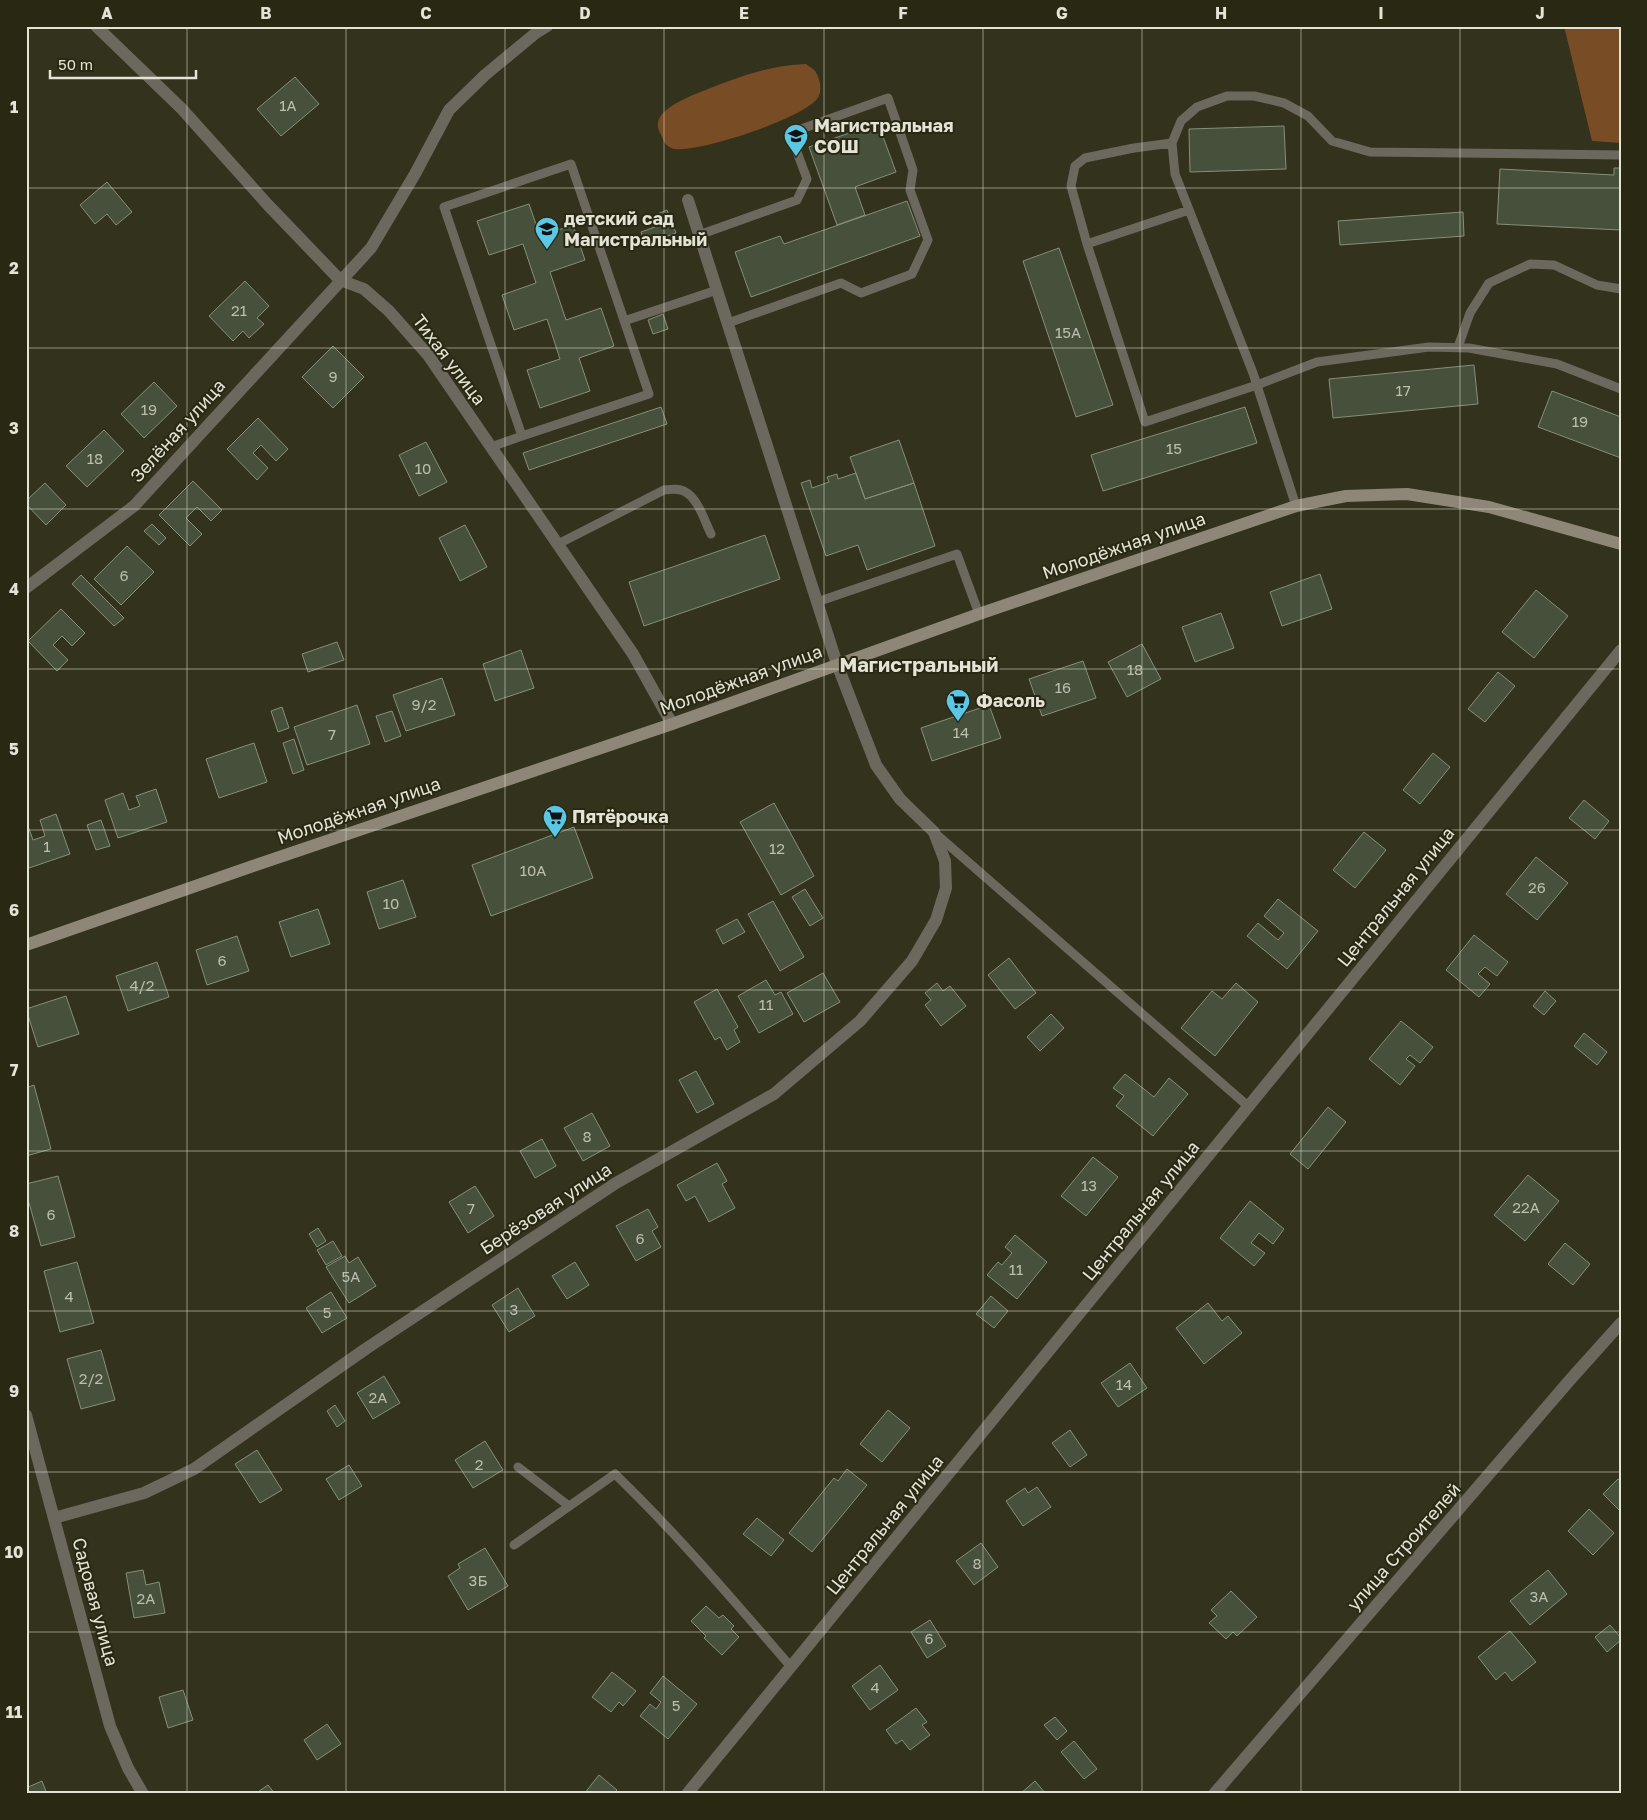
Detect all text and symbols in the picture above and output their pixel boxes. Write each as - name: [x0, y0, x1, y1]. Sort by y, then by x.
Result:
- text: A: [101, 3, 113, 23]
- text: B: [260, 3, 272, 23]
- text: C: [420, 3, 432, 23]
- text: D: [579, 3, 591, 23]
- text: E: [739, 3, 749, 23]
- text: F: [898, 3, 908, 23]
- text: G: [1056, 3, 1068, 23]
- text: H: [1215, 3, 1227, 23]
- text: I: [1378, 3, 1384, 23]
- text: J: [1535, 3, 1545, 23]
- scale bar: [50, 48, 196, 80]
- text: 50 m: [58, 55, 93, 73]
- house number: 1А: [279, 96, 297, 114]
- text: 1: [10, 97, 18, 117]
- place label: Магистральная СОШ: [814, 114, 954, 157]
- school or university icon: Магистральная СОШ: [783, 123, 809, 157]
- place label: детский сад Магистральный: [564, 207, 707, 250]
- school or university icon: детский сад Магистральный: [534, 216, 560, 250]
- text: 2: [9, 258, 19, 278]
- house number: 21: [231, 301, 247, 319]
- street label: Тихая улица: [409, 310, 491, 409]
- house number: 15А: [1055, 323, 1081, 341]
- house number: 9: [328, 367, 338, 385]
- street label: Зелёная улица: [125, 374, 229, 487]
- house number: 17: [1395, 381, 1411, 399]
- house number: 19: [141, 400, 157, 418]
- house number: 19: [1572, 412, 1588, 430]
- text: 3: [9, 418, 19, 438]
- house number: 15: [1166, 439, 1182, 457]
- house number: 18: [87, 449, 103, 467]
- house number: 10: [415, 459, 431, 477]
- street label: Молодёжная улица: [1039, 507, 1208, 583]
- house number: 6: [119, 566, 129, 584]
- text: 4: [9, 579, 19, 599]
- street label: Молодёжная улица: [656, 639, 825, 719]
- district label: Магистральный: [839, 652, 999, 676]
- house number: 18: [1127, 660, 1143, 678]
- house number: 16: [1055, 678, 1071, 696]
- supermarket icon: Фасоль: [945, 688, 971, 722]
- place label: Фасоль: [976, 689, 1045, 711]
- house number: 9/2: [412, 695, 436, 713]
- house number: 14: [953, 723, 969, 741]
- house number: 7: [328, 725, 336, 743]
- text: 5: [9, 739, 19, 759]
- street label: Молодёжная улица: [274, 772, 443, 848]
- supermarket icon: Пятёрочка: [542, 804, 568, 838]
- place label: Пятёрочка: [572, 805, 669, 827]
- street label: Центральная улица: [1332, 822, 1458, 971]
- house number: 1: [43, 837, 51, 855]
- house number: 12: [769, 839, 785, 857]
- house number: 10А: [520, 861, 546, 879]
- house number: 26: [1528, 878, 1546, 896]
- house number: 10: [383, 894, 399, 912]
- text: 6: [9, 900, 19, 920]
- house number: 6: [217, 951, 227, 969]
- house number: 4/2: [129, 976, 155, 994]
- house number: 11: [759, 995, 773, 1013]
- text: 7: [10, 1060, 19, 1080]
- house number: 8: [582, 1127, 592, 1145]
- street label: Центральная улица: [1077, 1136, 1203, 1285]
- street label: Берёзовая улица: [476, 1158, 615, 1259]
- house number: 13: [1081, 1176, 1097, 1194]
- house number: 22А: [1512, 1198, 1540, 1216]
- house number: 7: [467, 1199, 475, 1217]
- house number: 6: [46, 1205, 56, 1223]
- text: 8: [9, 1221, 19, 1241]
- house number: 6: [635, 1229, 645, 1247]
- house number: 11: [1009, 1260, 1023, 1278]
- house number: 5А: [342, 1267, 360, 1285]
- house number: 4: [64, 1287, 74, 1305]
- house number: 3: [510, 1300, 518, 1318]
- house number: 5: [323, 1303, 331, 1321]
- house number: 2/2: [79, 1369, 103, 1387]
- house number: 14: [1116, 1375, 1132, 1393]
- text: 9: [9, 1381, 19, 1401]
- house number: 2А: [369, 1388, 387, 1406]
- street label: Центральная улица: [821, 1450, 947, 1599]
- house number: 2: [475, 1455, 483, 1473]
- street label: улица Строителей: [1342, 1478, 1465, 1615]
- street label: Садовая улица: [68, 1535, 124, 1668]
- text: 10: [5, 1542, 23, 1562]
- house number: 8: [972, 1554, 982, 1572]
- house number: 3Б: [469, 1571, 487, 1589]
- house number: 3А: [1530, 1587, 1548, 1605]
- house number: 2А: [137, 1589, 155, 1607]
- house number: 6: [924, 1629, 934, 1647]
- house number: 4: [870, 1678, 880, 1696]
- house number: 5: [672, 1696, 680, 1714]
- text: 11: [6, 1702, 22, 1722]

